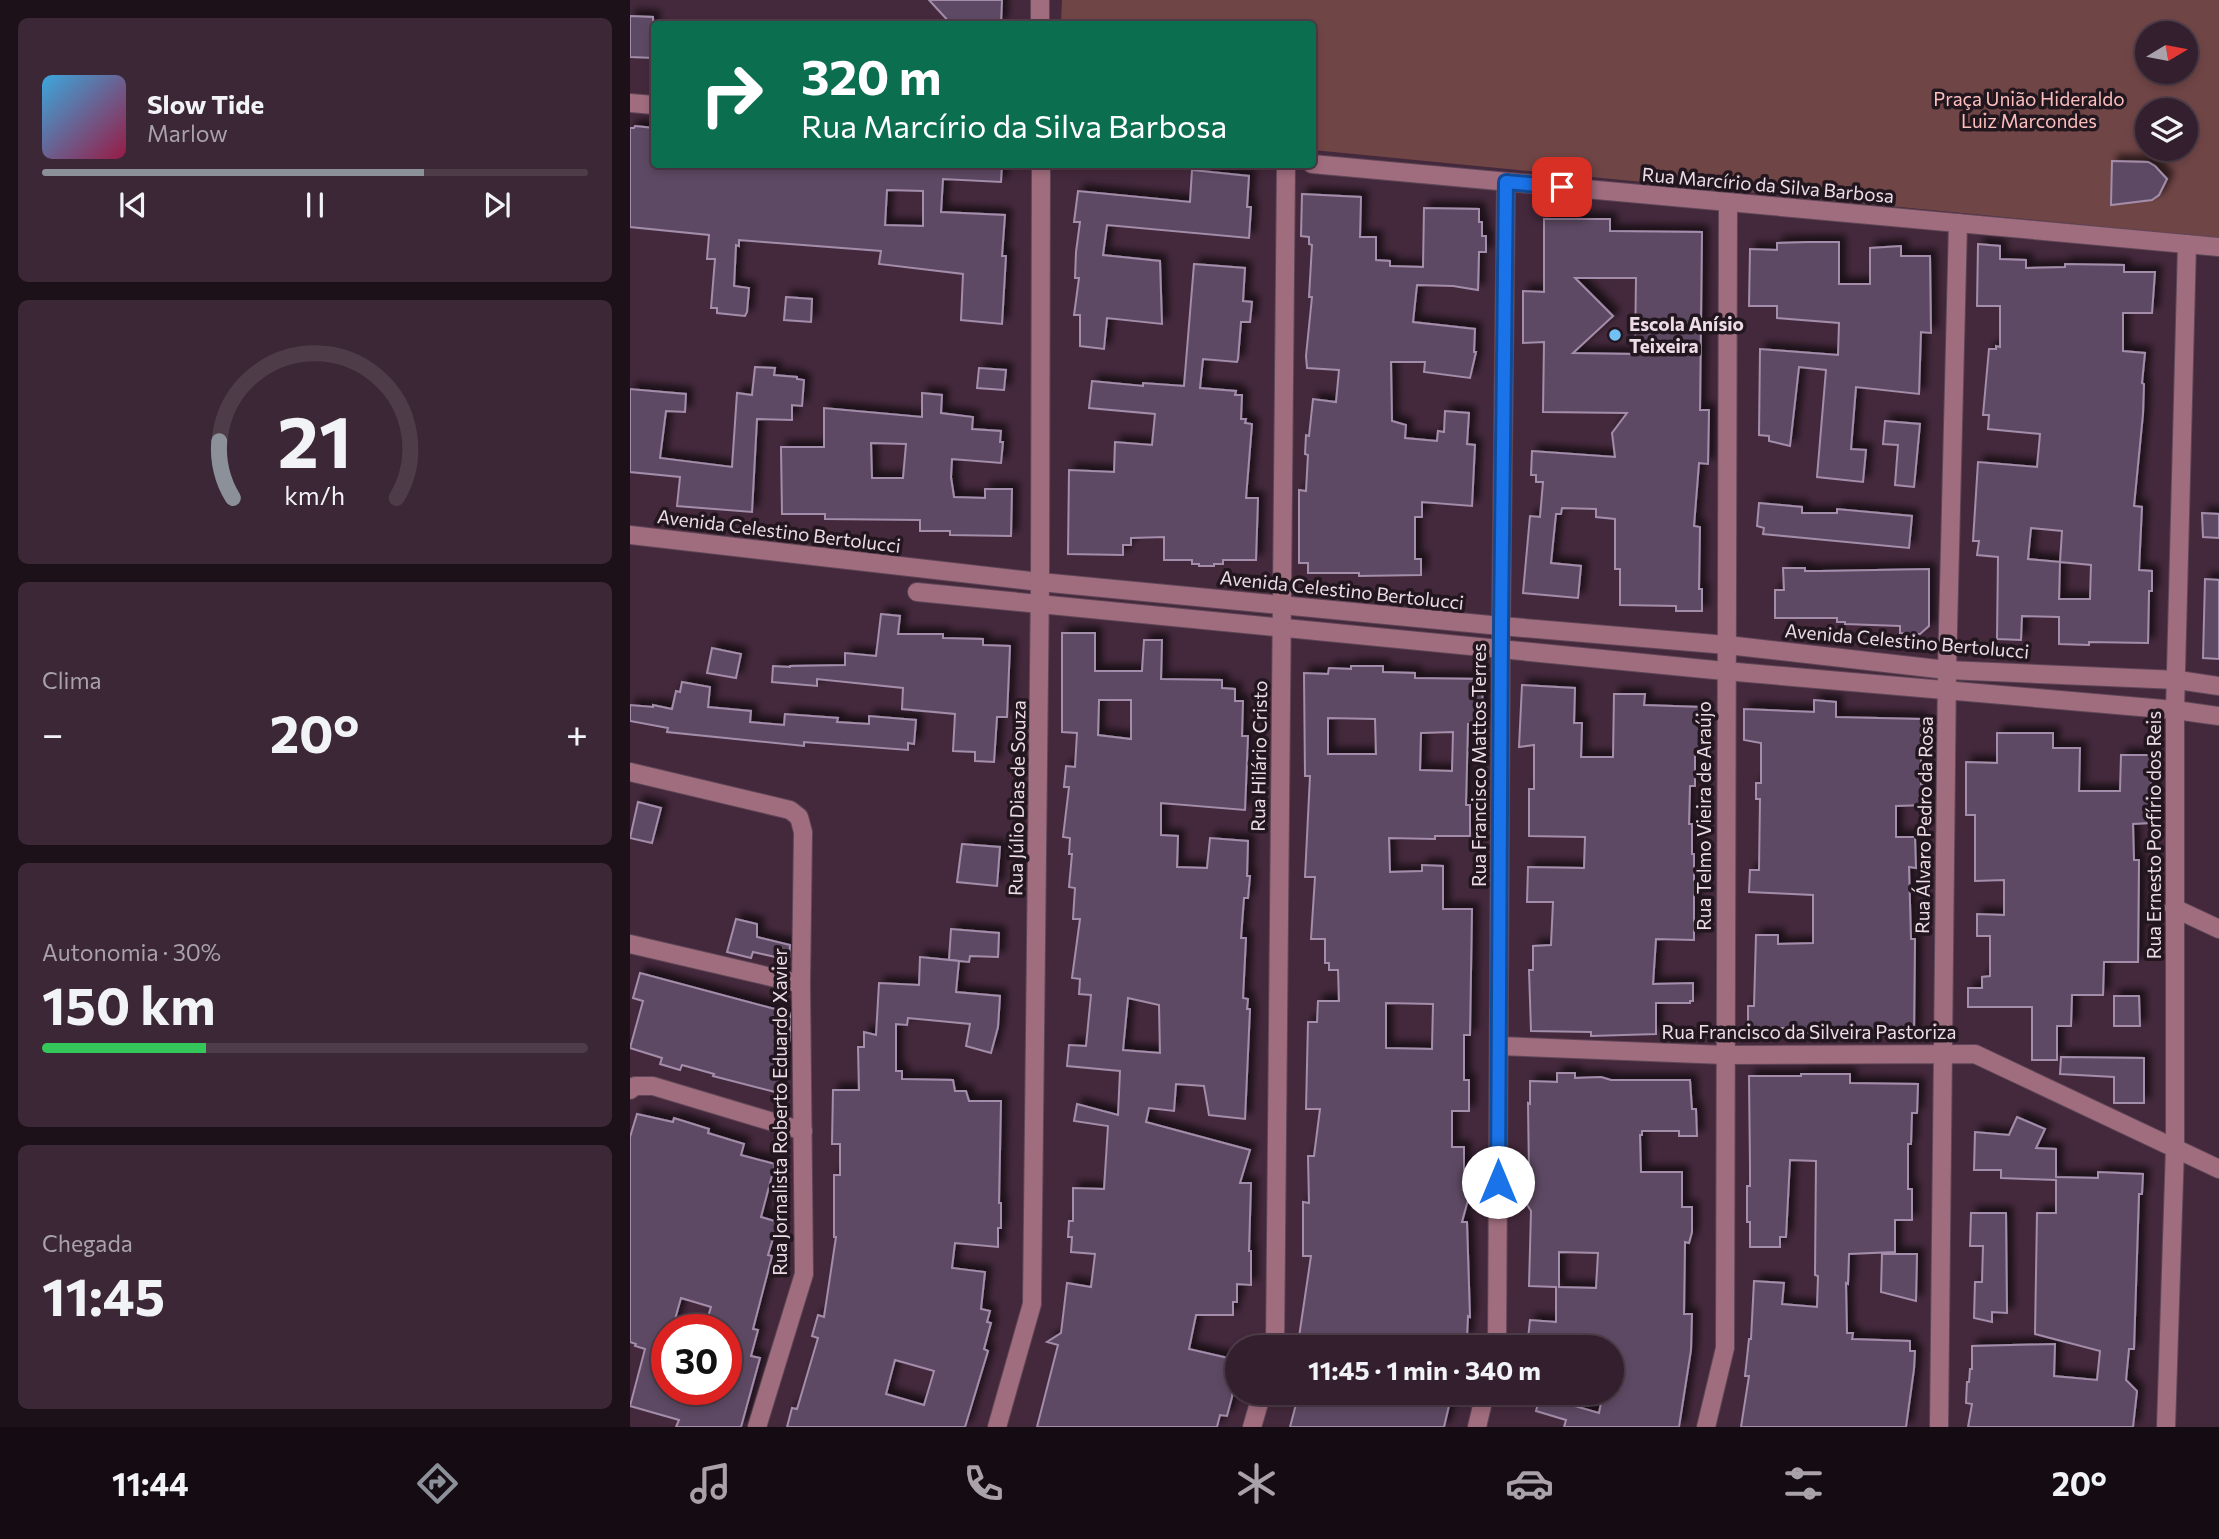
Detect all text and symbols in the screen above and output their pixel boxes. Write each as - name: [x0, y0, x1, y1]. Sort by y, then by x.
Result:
- north arrow: [2135, 21, 2198, 84]
- map controls: [2135, 21, 2198, 161]
- text: 320 m: [801, 45, 942, 105]
- icon: right: [686, 49, 777, 140]
- park label: Praça União Hideraldo Luiz Marcondes: [1933, 87, 2125, 132]
- text: Slow Tide: [147, 88, 264, 119]
- button: layers: [2135, 98, 2198, 161]
- text: Rua Marcírio da Silva Barbosa: [801, 105, 1227, 145]
- text: Marlow: [147, 119, 228, 147]
- pin: [1532, 157, 1592, 217]
- street label: Rua Marcírio da Silva Barbosa: [1641, 162, 1895, 207]
- icon: arrive: [1543, 168, 1581, 206]
- icon: previous: [114, 186, 152, 224]
- icon: pause: [296, 186, 334, 224]
- icon: next: [478, 186, 516, 224]
- place label: Escola Anísio Teixeira: [1629, 312, 1744, 357]
- marker: Escola Anísio Teixeira: [1607, 327, 1623, 343]
- text: 21: [278, 394, 352, 483]
- text: km/h: [285, 479, 345, 509]
- street label: Avenida Celestino Bertolucci: [656, 504, 902, 557]
- street label: Avenida Celestino Bertolucci: [1219, 565, 1465, 614]
- street label: Avenida Celestino Bertolucci: [1784, 618, 2030, 663]
- street label: Rua Francisco Mattos Terres: [1467, 643, 1490, 887]
- text: Clima: [42, 666, 102, 694]
- street label: Rua Hilário Cristo: [1246, 680, 1271, 832]
- text: 20°: [270, 700, 360, 764]
- street label: Rua Júlio Dias de Souza: [1003, 700, 1030, 896]
- street label: Rua Telmo Vieira de Araújo: [1692, 701, 1715, 931]
- text: −: [42, 709, 64, 756]
- text: +: [566, 709, 588, 756]
- street label: Rua Ernesto Porfírio dos Reis: [2142, 711, 2165, 959]
- street label: Rua Álvaro Pedro da Rosa: [1910, 716, 1937, 934]
- text: Autonomia · 30%: [42, 938, 221, 966]
- street label: Rua Jornalista Roberto Eduardo Xavier: [768, 948, 791, 1276]
- text: 150 km: [42, 972, 216, 1036]
- street label: Rua Francisco da Silveira Pastoriza: [1662, 1020, 1956, 1043]
- position arrow: [1461, 1145, 1535, 1219]
- text: Chegada: [42, 1229, 133, 1257]
- text: 11:45: [42, 1263, 165, 1327]
- speed limit sign: 30: [651, 1314, 742, 1405]
- text: 11:45 · 1 min · 340 m: [1308, 1354, 1541, 1385]
- icon: directions: [413, 1459, 462, 1508]
- icon: music: [686, 1459, 735, 1508]
- icon: phone: [959, 1459, 1008, 1508]
- icon: climate: [1232, 1459, 1281, 1508]
- icon: car: [1505, 1459, 1554, 1508]
- icon: filters: [1779, 1459, 1828, 1508]
- text: 11:44: [112, 1463, 189, 1503]
- text: 20°: [2052, 1463, 2107, 1503]

